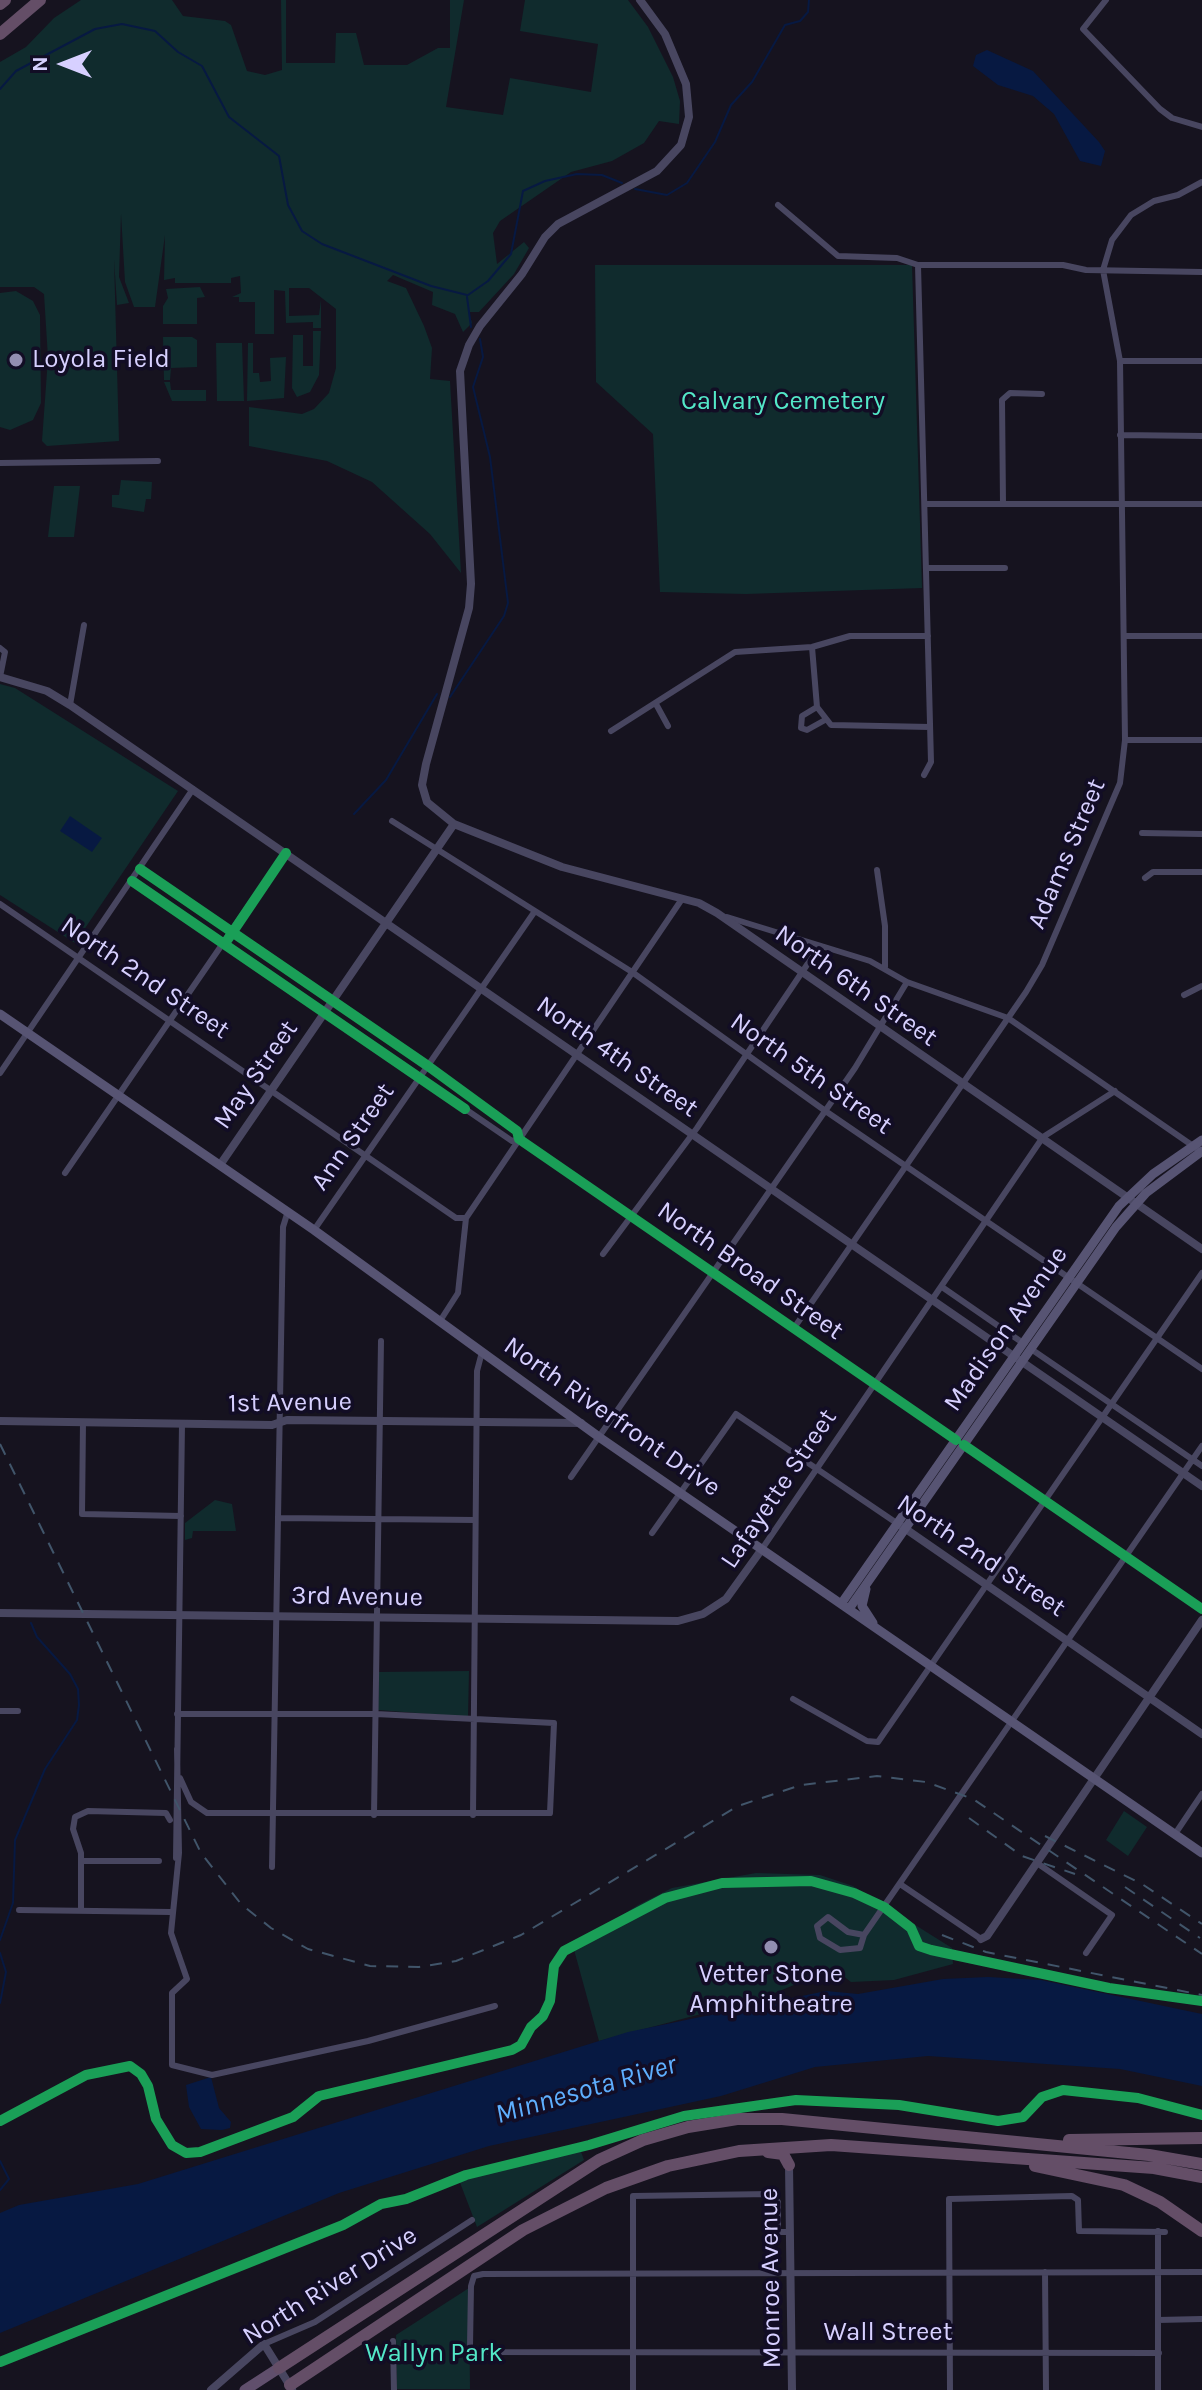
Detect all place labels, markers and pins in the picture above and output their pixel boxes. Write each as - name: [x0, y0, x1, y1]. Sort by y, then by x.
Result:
- place label: Loyola Field: [32, 344, 170, 376]
- marker: Loyola Field: [7, 351, 25, 369]
- marker: Vetter Stone Amphitheatre: [762, 1938, 780, 1956]
- place label: Vetter Stone Amphitheatre: [689, 1959, 853, 2020]

